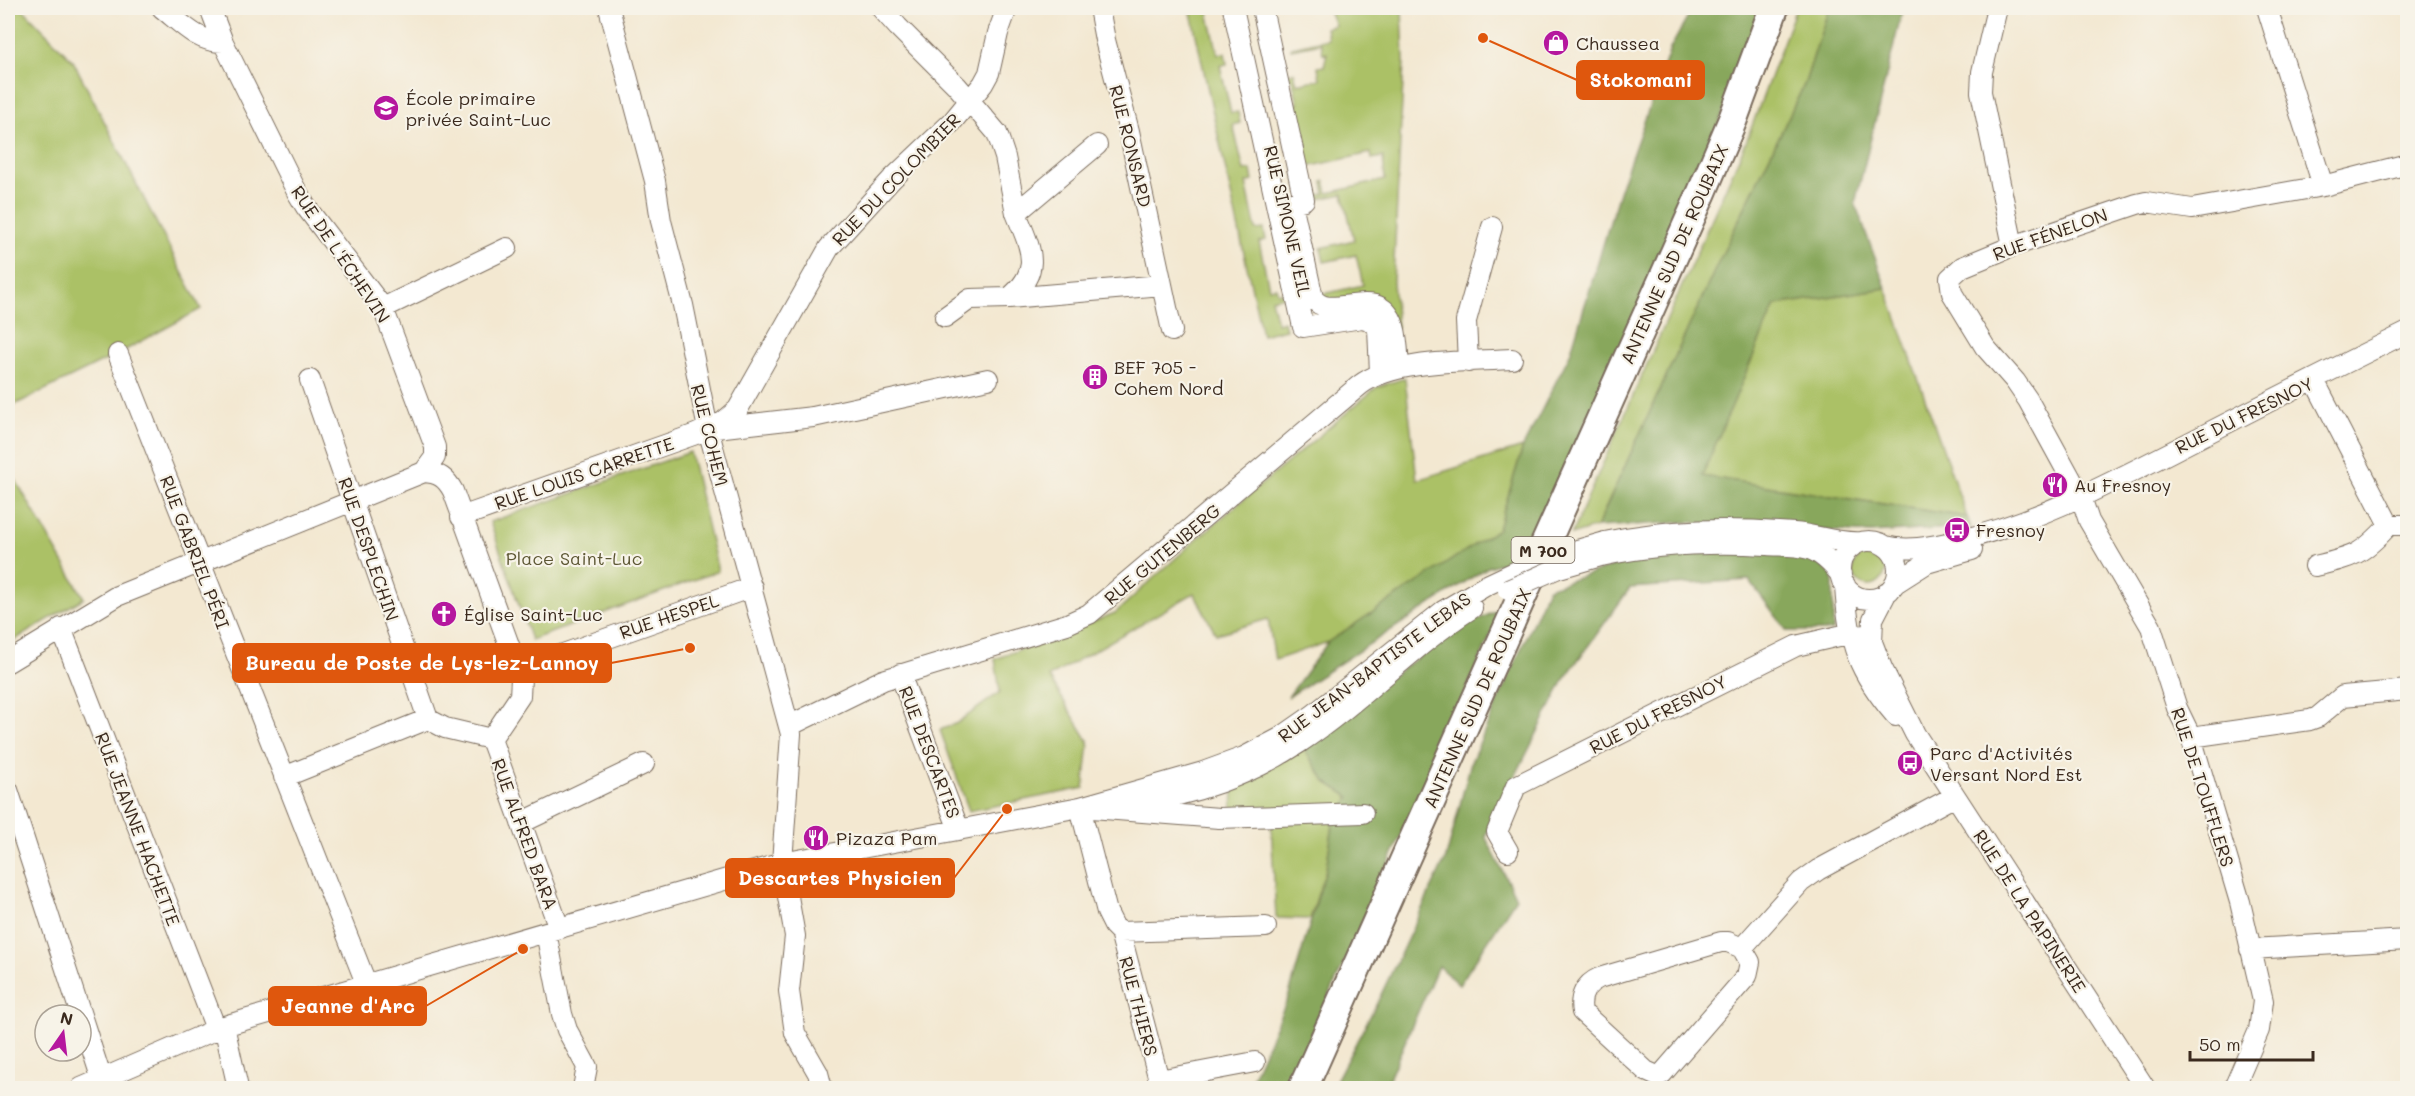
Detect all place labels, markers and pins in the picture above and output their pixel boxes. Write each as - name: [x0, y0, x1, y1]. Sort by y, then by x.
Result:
- shop icon: Chaussea: [1541, 28, 1571, 58]
- place label: Chaussea: [1576, 31, 1660, 55]
- callout: Stokomani: [1577, 61, 1704, 99]
- place label: École primaire privée Saint-Luc: [406, 86, 551, 131]
- school or university icon: École primaire privée Saint-Luc: [371, 93, 401, 123]
- place label: BEF 705 - Cohem Nord: [1114, 355, 1223, 400]
- building icon: BEF 705 - Cohem Nord: [1080, 362, 1110, 392]
- restaurant icon: Au Fresnoy: [2040, 470, 2070, 500]
- place label: Au Fresnoy: [2074, 473, 2171, 497]
- bus stop icon: Fresnoy: [1942, 515, 1972, 545]
- place label: Fresnoy: [1976, 518, 2045, 542]
- church icon: Église Saint-Luc: [429, 599, 459, 629]
- place label: Église Saint-Luc: [464, 602, 603, 626]
- callout: Bureau de Poste de Lys-lez-Lannoy: [233, 644, 611, 682]
- place label: Parc d'Activités Versant Nord Est: [1930, 741, 2083, 786]
- bus stop icon: Parc d'Activités Versant Nord Est: [1895, 748, 1925, 778]
- restaurant icon: Pizaza Pam: [801, 823, 831, 853]
- place label: Pizaza Pam: [836, 826, 937, 850]
- callout: Descartes Physicien: [726, 859, 954, 897]
- callout: Jeanne d'Arc: [269, 987, 426, 1025]

